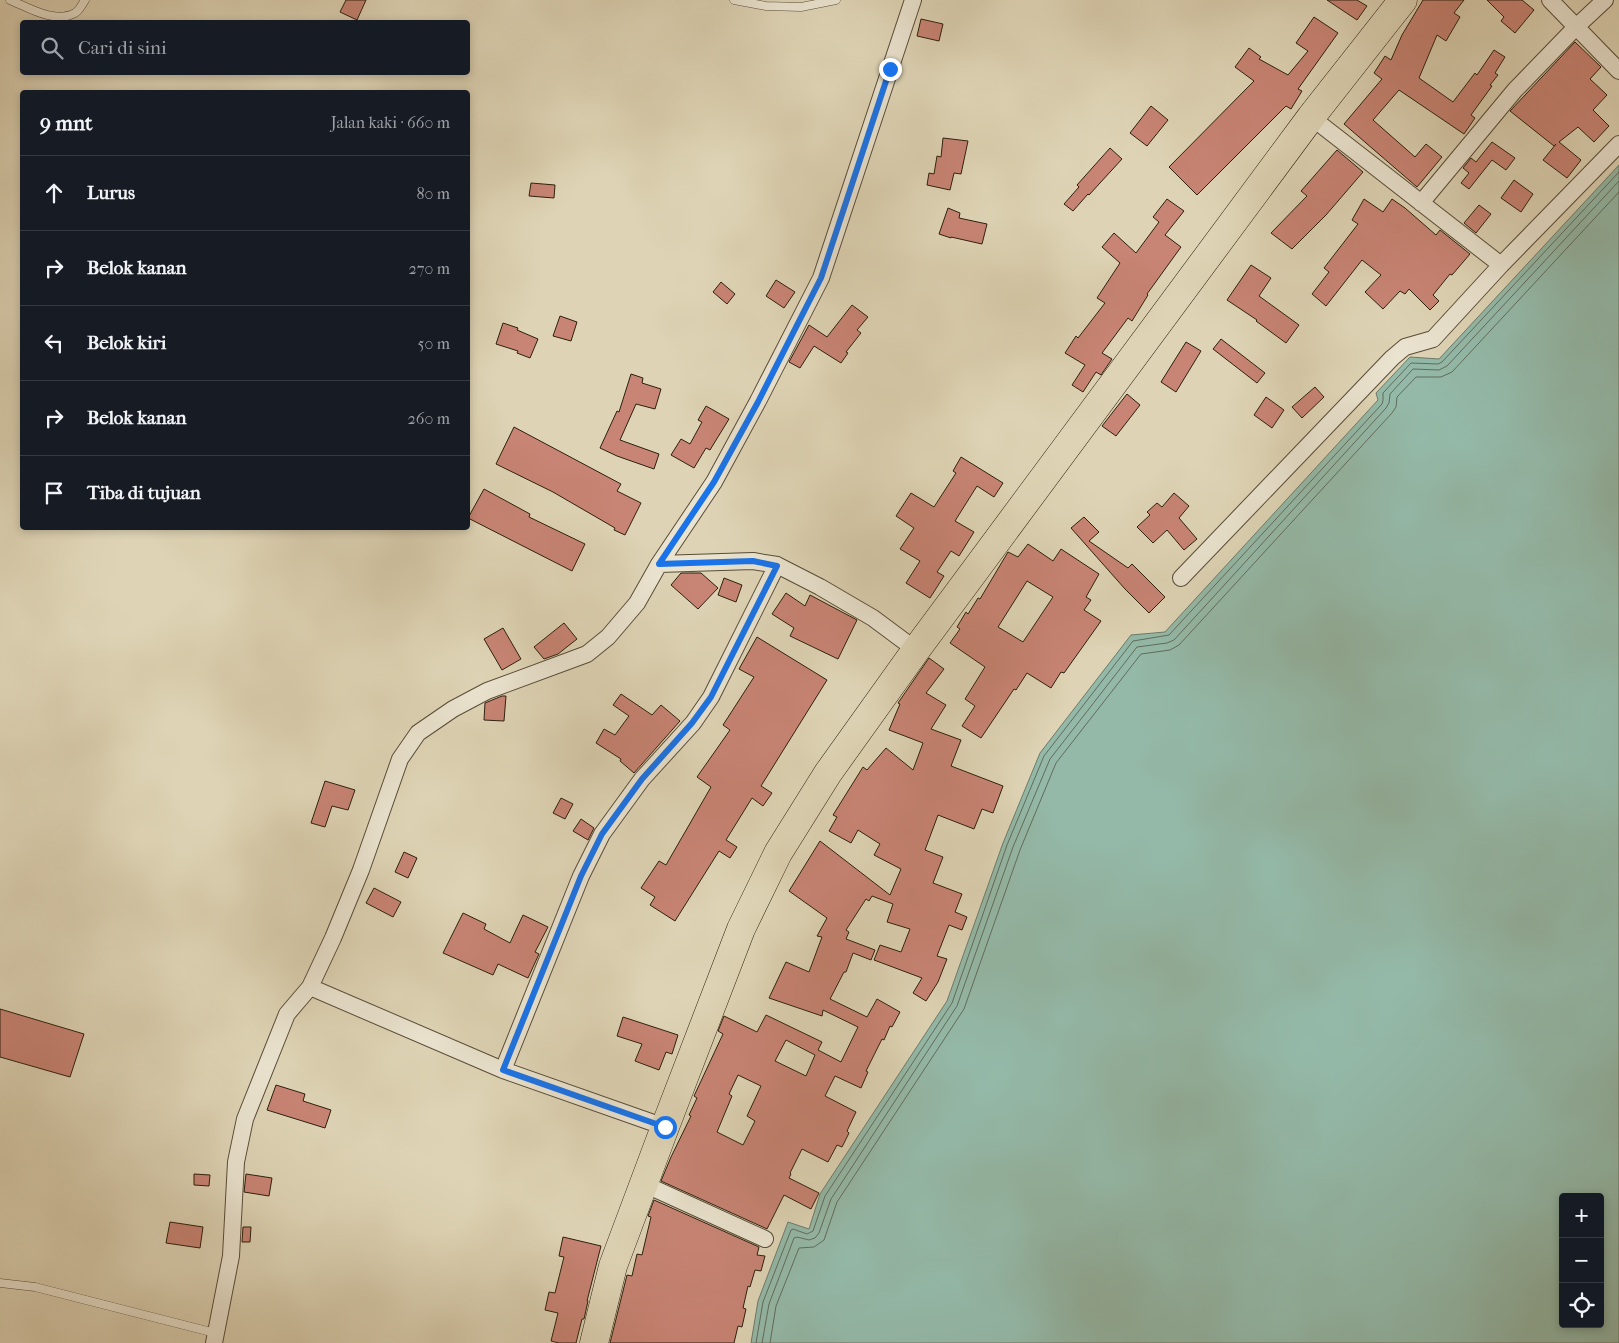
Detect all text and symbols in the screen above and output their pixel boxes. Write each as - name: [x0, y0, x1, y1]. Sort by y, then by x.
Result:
- search box: [20, 20, 470, 75]
- icon: search: [38, 34, 66, 62]
- text: Cari di sini: [78, 37, 167, 59]
- route end: [879, 58, 902, 81]
- text: 9 mnt: [40, 111, 93, 135]
- text: Jalan kaki · 660 m: [331, 113, 450, 132]
- icon: ahead: [40, 179, 68, 207]
- text: Lurus: [87, 182, 135, 204]
- text: 80 m: [416, 184, 450, 203]
- icon: right: [40, 254, 68, 282]
- text: Belok kanan: [87, 257, 187, 279]
- text: 270 m: [409, 259, 450, 278]
- icon: left: [40, 329, 68, 357]
- text: Belok kiri: [87, 332, 166, 354]
- text: 50 m: [418, 334, 450, 353]
- icon: right: [40, 404, 68, 432]
- text: Belok kanan: [87, 407, 187, 429]
- text: 260 m: [408, 409, 450, 428]
- icon: arrive: [40, 479, 68, 507]
- text: Tiba di tujuan: [87, 482, 201, 504]
- route start: [654, 1116, 677, 1139]
- map controls: [1559, 1193, 1604, 1328]
- button: +: [1559, 1193, 1604, 1238]
- button: −: [1559, 1238, 1604, 1283]
- button: locate: [1559, 1283, 1604, 1328]

